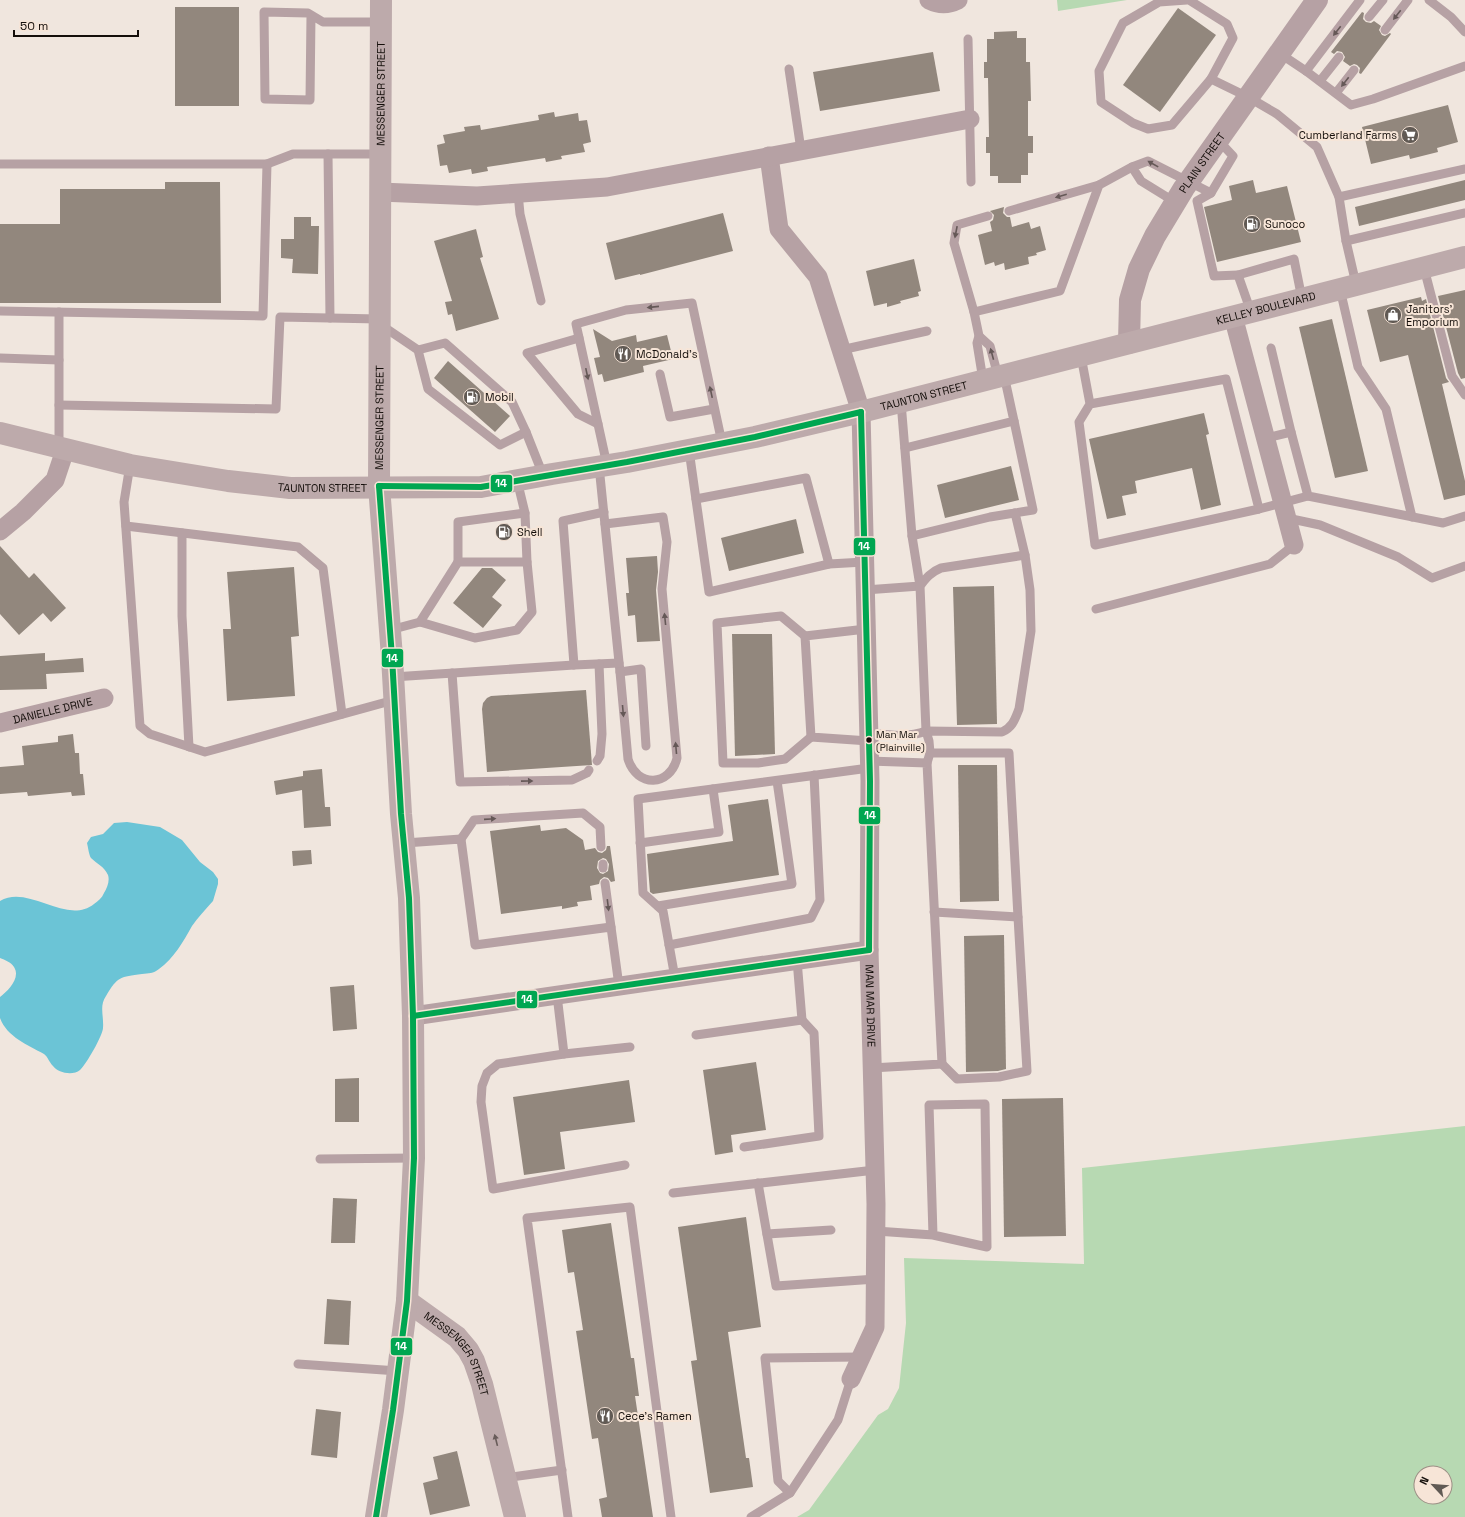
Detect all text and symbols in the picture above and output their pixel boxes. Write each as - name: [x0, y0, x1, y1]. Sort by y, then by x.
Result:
- one-way arrow: [1393, 10, 1401, 20]
- scale bar: [14, 12, 138, 38]
- text: 50 m: [20, 18, 48, 34]
- one-way arrow: [1332, 25, 1341, 36]
- street label: MESSENGER STREET: [373, 41, 388, 146]
- one-way arrow: [1341, 76, 1349, 87]
- supermarket icon: Cumberland Farms: [1400, 125, 1420, 145]
- place label: Cumberland Farms: [1299, 128, 1397, 142]
- street label: PLAIN STREET: [1176, 129, 1228, 196]
- one-way arrow: [1147, 161, 1159, 168]
- one-way arrow: [1055, 193, 1067, 199]
- fuel station icon: Sunoco: [1242, 214, 1262, 234]
- place label: Sunoco: [1265, 217, 1306, 231]
- one-way arrow: [953, 226, 959, 238]
- street label: KELLEY BOULEVARD: [1215, 289, 1317, 328]
- place label: Janitors' Emporium: [1406, 302, 1459, 329]
- one-way arrow: [647, 304, 659, 311]
- shop icon: Janitors' Emporium: [1383, 305, 1403, 325]
- restaurant icon: McDonald's: [613, 344, 633, 364]
- place label: McDonald's: [636, 347, 698, 361]
- one-way arrow: [989, 348, 995, 360]
- street label: MESSENGER STREET: [372, 365, 386, 470]
- one-way arrow: [585, 368, 591, 380]
- street label: TAUNTON STREET: [879, 378, 969, 414]
- one-way arrow: [707, 385, 713, 398]
- fuel station icon: Mobil: [462, 387, 482, 407]
- place label: Mobil: [485, 390, 514, 404]
- line badge: 14: [490, 474, 513, 493]
- text: 14: [495, 476, 507, 490]
- street label: TAUNTON STREET: [277, 480, 368, 495]
- fuel station icon: Shell: [494, 522, 514, 542]
- place label: Shell: [517, 525, 542, 539]
- line badge: 14: [853, 537, 876, 556]
- text: 14: [858, 539, 870, 553]
- one-way arrow: [662, 613, 669, 625]
- line badge: 14: [381, 648, 404, 668]
- text: 14: [386, 651, 398, 665]
- street label: DANIELLE DRIVE: [11, 694, 94, 727]
- one-way arrow: [620, 705, 627, 717]
- place label: Man Mar (Plainville): [876, 728, 925, 754]
- marker: Man Mar (Plainville): [864, 735, 874, 745]
- one-way arrow: [673, 742, 680, 754]
- one-way arrow: [521, 778, 534, 784]
- line badge: 14: [858, 806, 881, 825]
- text: 14: [864, 808, 876, 822]
- one-way arrow: [484, 816, 496, 823]
- one-way arrow: [605, 899, 611, 911]
- street label: MAN MAR DRIVE: [862, 964, 879, 1047]
- line badge: 14: [516, 990, 538, 1009]
- text: 14: [521, 992, 533, 1006]
- street label: MESSENGER STREET: [421, 1309, 492, 1398]
- line badge: 14: [390, 1337, 413, 1356]
- text: 14: [395, 1339, 407, 1353]
- restaurant icon: Cece's Ramen: [595, 1406, 615, 1426]
- place label: Cece's Ramen: [618, 1409, 692, 1423]
- one-way arrow: [492, 1434, 498, 1446]
- north arrow: [1413, 1465, 1453, 1505]
- text: N: [1416, 1474, 1432, 1487]

